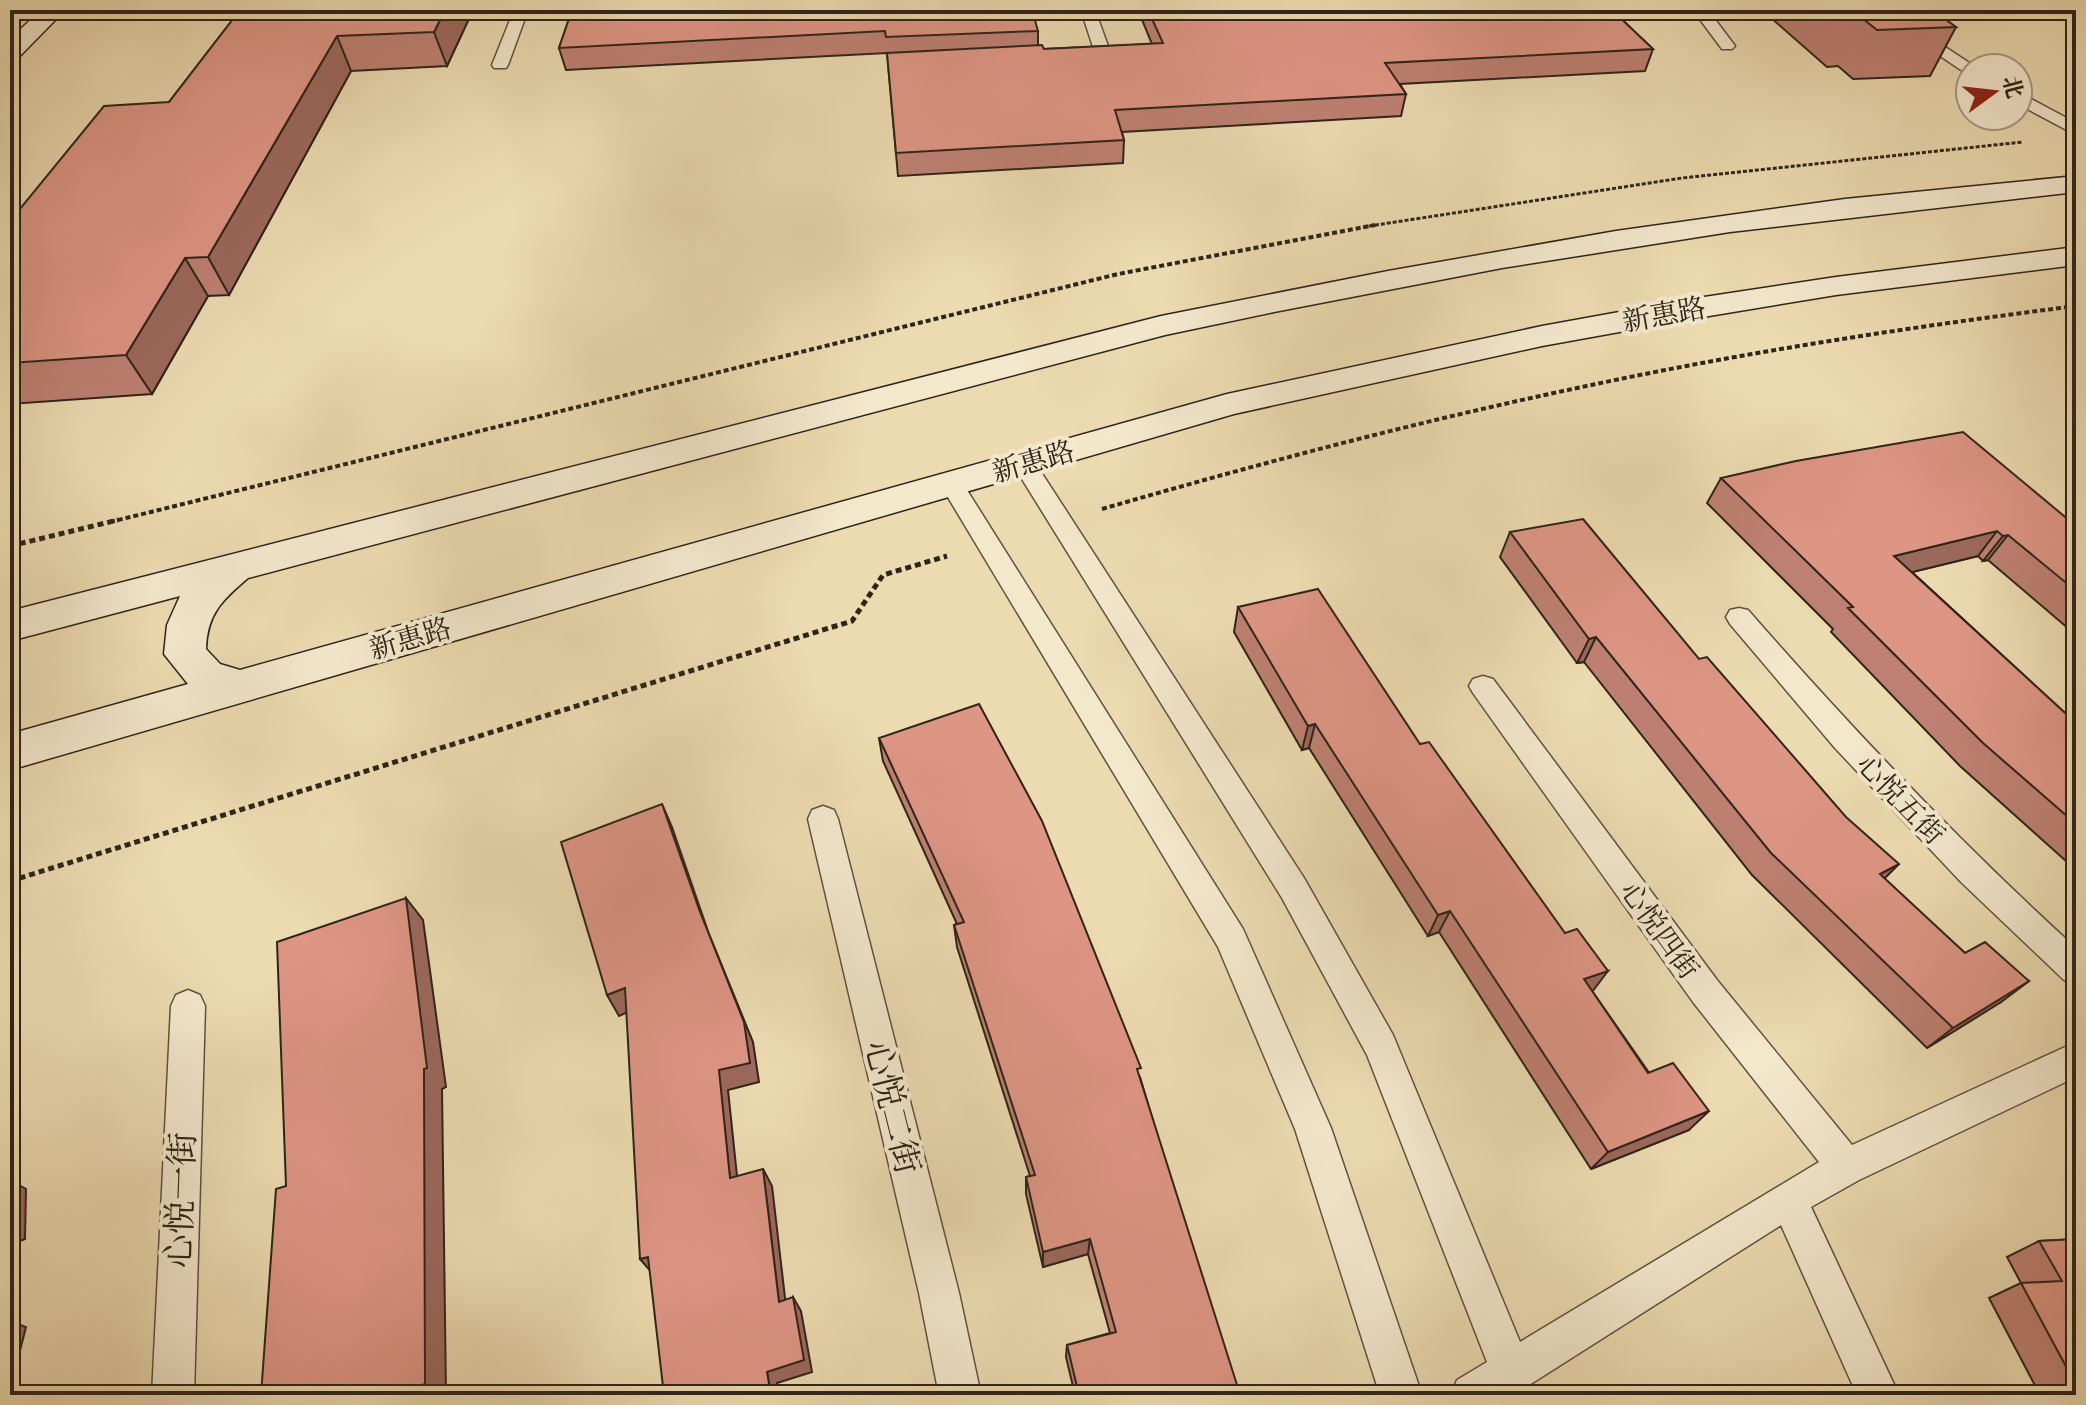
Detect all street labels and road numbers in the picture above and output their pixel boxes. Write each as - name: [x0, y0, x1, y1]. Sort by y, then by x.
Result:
- street label: 新惠路: [1620, 291, 1709, 340]
- street label: 新惠路: [988, 434, 1079, 491]
- street label: 新惠路: [365, 611, 456, 668]
- street label: 心悦五街: [1848, 748, 1951, 852]
- street label: 心悦四街: [1612, 875, 1706, 986]
- street label: 心悦二街: [854, 1036, 928, 1179]
- street label: 心悦一街: [159, 1131, 205, 1269]

